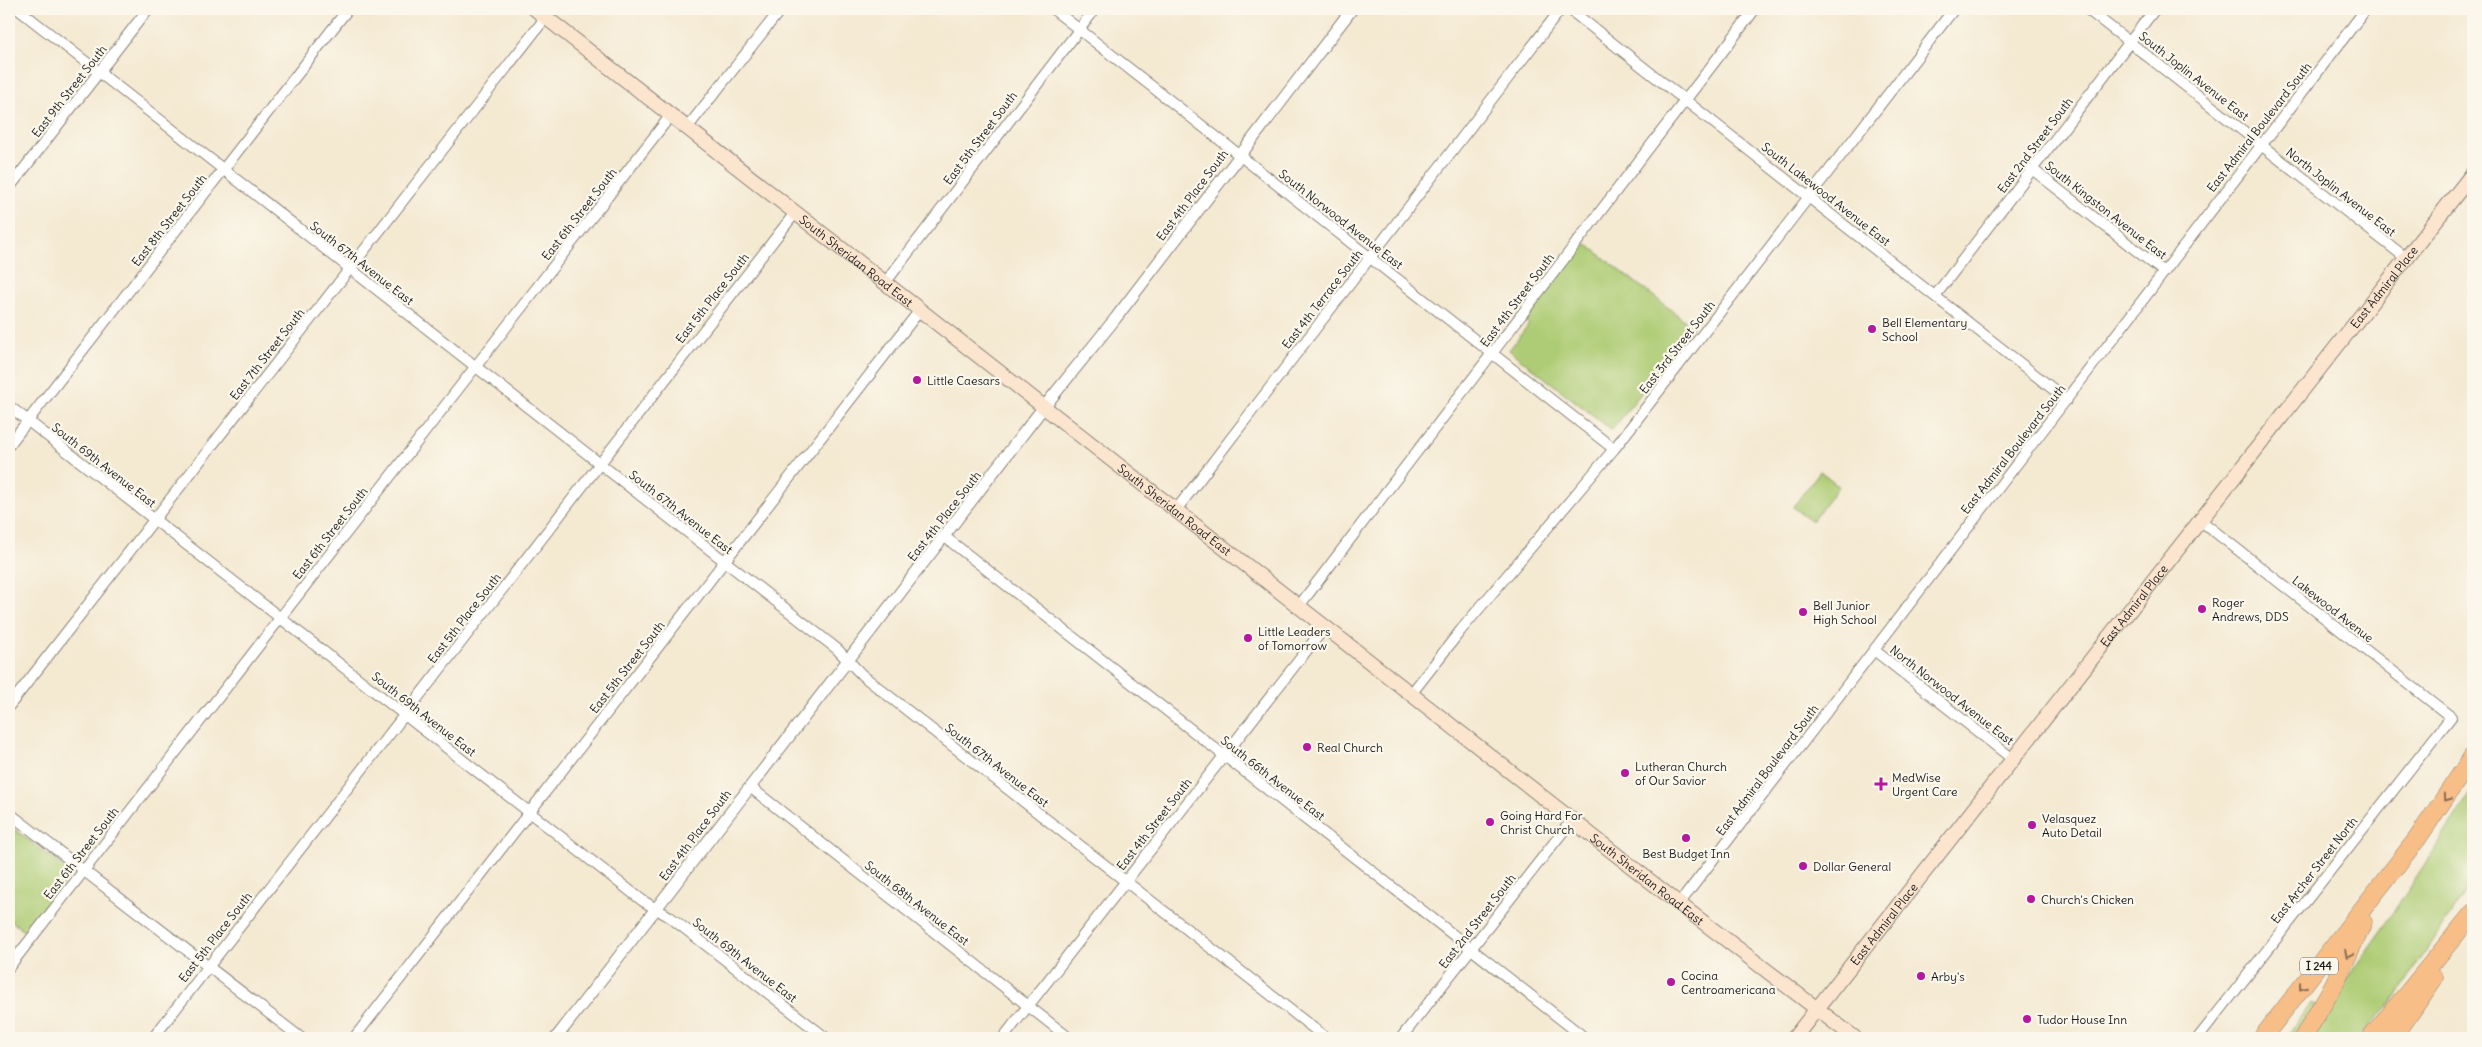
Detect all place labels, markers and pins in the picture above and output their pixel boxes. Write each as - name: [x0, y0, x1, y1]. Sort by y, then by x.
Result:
- place label: Bell Elementary School: [1882, 315, 1967, 344]
- marker: Bell Elementary School: [1866, 323, 1878, 335]
- place label: Little Caesars: [927, 373, 1000, 388]
- marker: Little Caesars: [911, 374, 923, 386]
- place label: Roger Andrews, DDS: [2212, 595, 2289, 624]
- place label: Bell Junior High School: [1813, 598, 1877, 627]
- marker: Roger Andrews, DDS: [2196, 603, 2208, 615]
- marker: Bell Junior High School: [1797, 606, 1809, 618]
- place label: Little Leaders of Tomorrow: [1258, 624, 1331, 653]
- marker: Little Leaders of Tomorrow: [1242, 632, 1254, 644]
- place label: Real Church: [1317, 740, 1383, 755]
- marker: Real Church: [1301, 741, 1313, 753]
- place label: Lutheran Church of Our Savior: [1635, 759, 1727, 788]
- marker: Lutheran Church of Our Savior: [1619, 767, 1631, 779]
- place label: MedWise Urgent Care: [1892, 770, 1957, 799]
- marker: MedWise Urgent Care: [1874, 777, 1888, 791]
- place label: Going Hard For Christ Church: [1500, 808, 1583, 837]
- place label: Velasquez Auto Detail: [2042, 811, 2102, 840]
- marker: Going Hard For Christ Church: [1484, 816, 1496, 828]
- marker: Velasquez Auto Detail: [2026, 819, 2038, 831]
- marker: Best Budget Inn: [1680, 832, 1692, 844]
- place label: Best Budget Inn: [1642, 846, 1730, 861]
- place label: Dollar General: [1813, 859, 1891, 874]
- marker: Dollar General: [1797, 860, 1809, 872]
- place label: Church's Chicken: [2041, 892, 2134, 907]
- marker: Church's Chicken: [2025, 893, 2037, 905]
- place label: Cocina Centroamericana: [1681, 968, 1776, 997]
- place label: Arby's: [1931, 969, 1965, 984]
- marker: Arby's: [1915, 970, 1927, 982]
- marker: Cocina Centroamericana: [1665, 976, 1677, 988]
- place label: Tudor House Inn: [2037, 1012, 2127, 1027]
- marker: Tudor House Inn: [2021, 1013, 2033, 1025]

